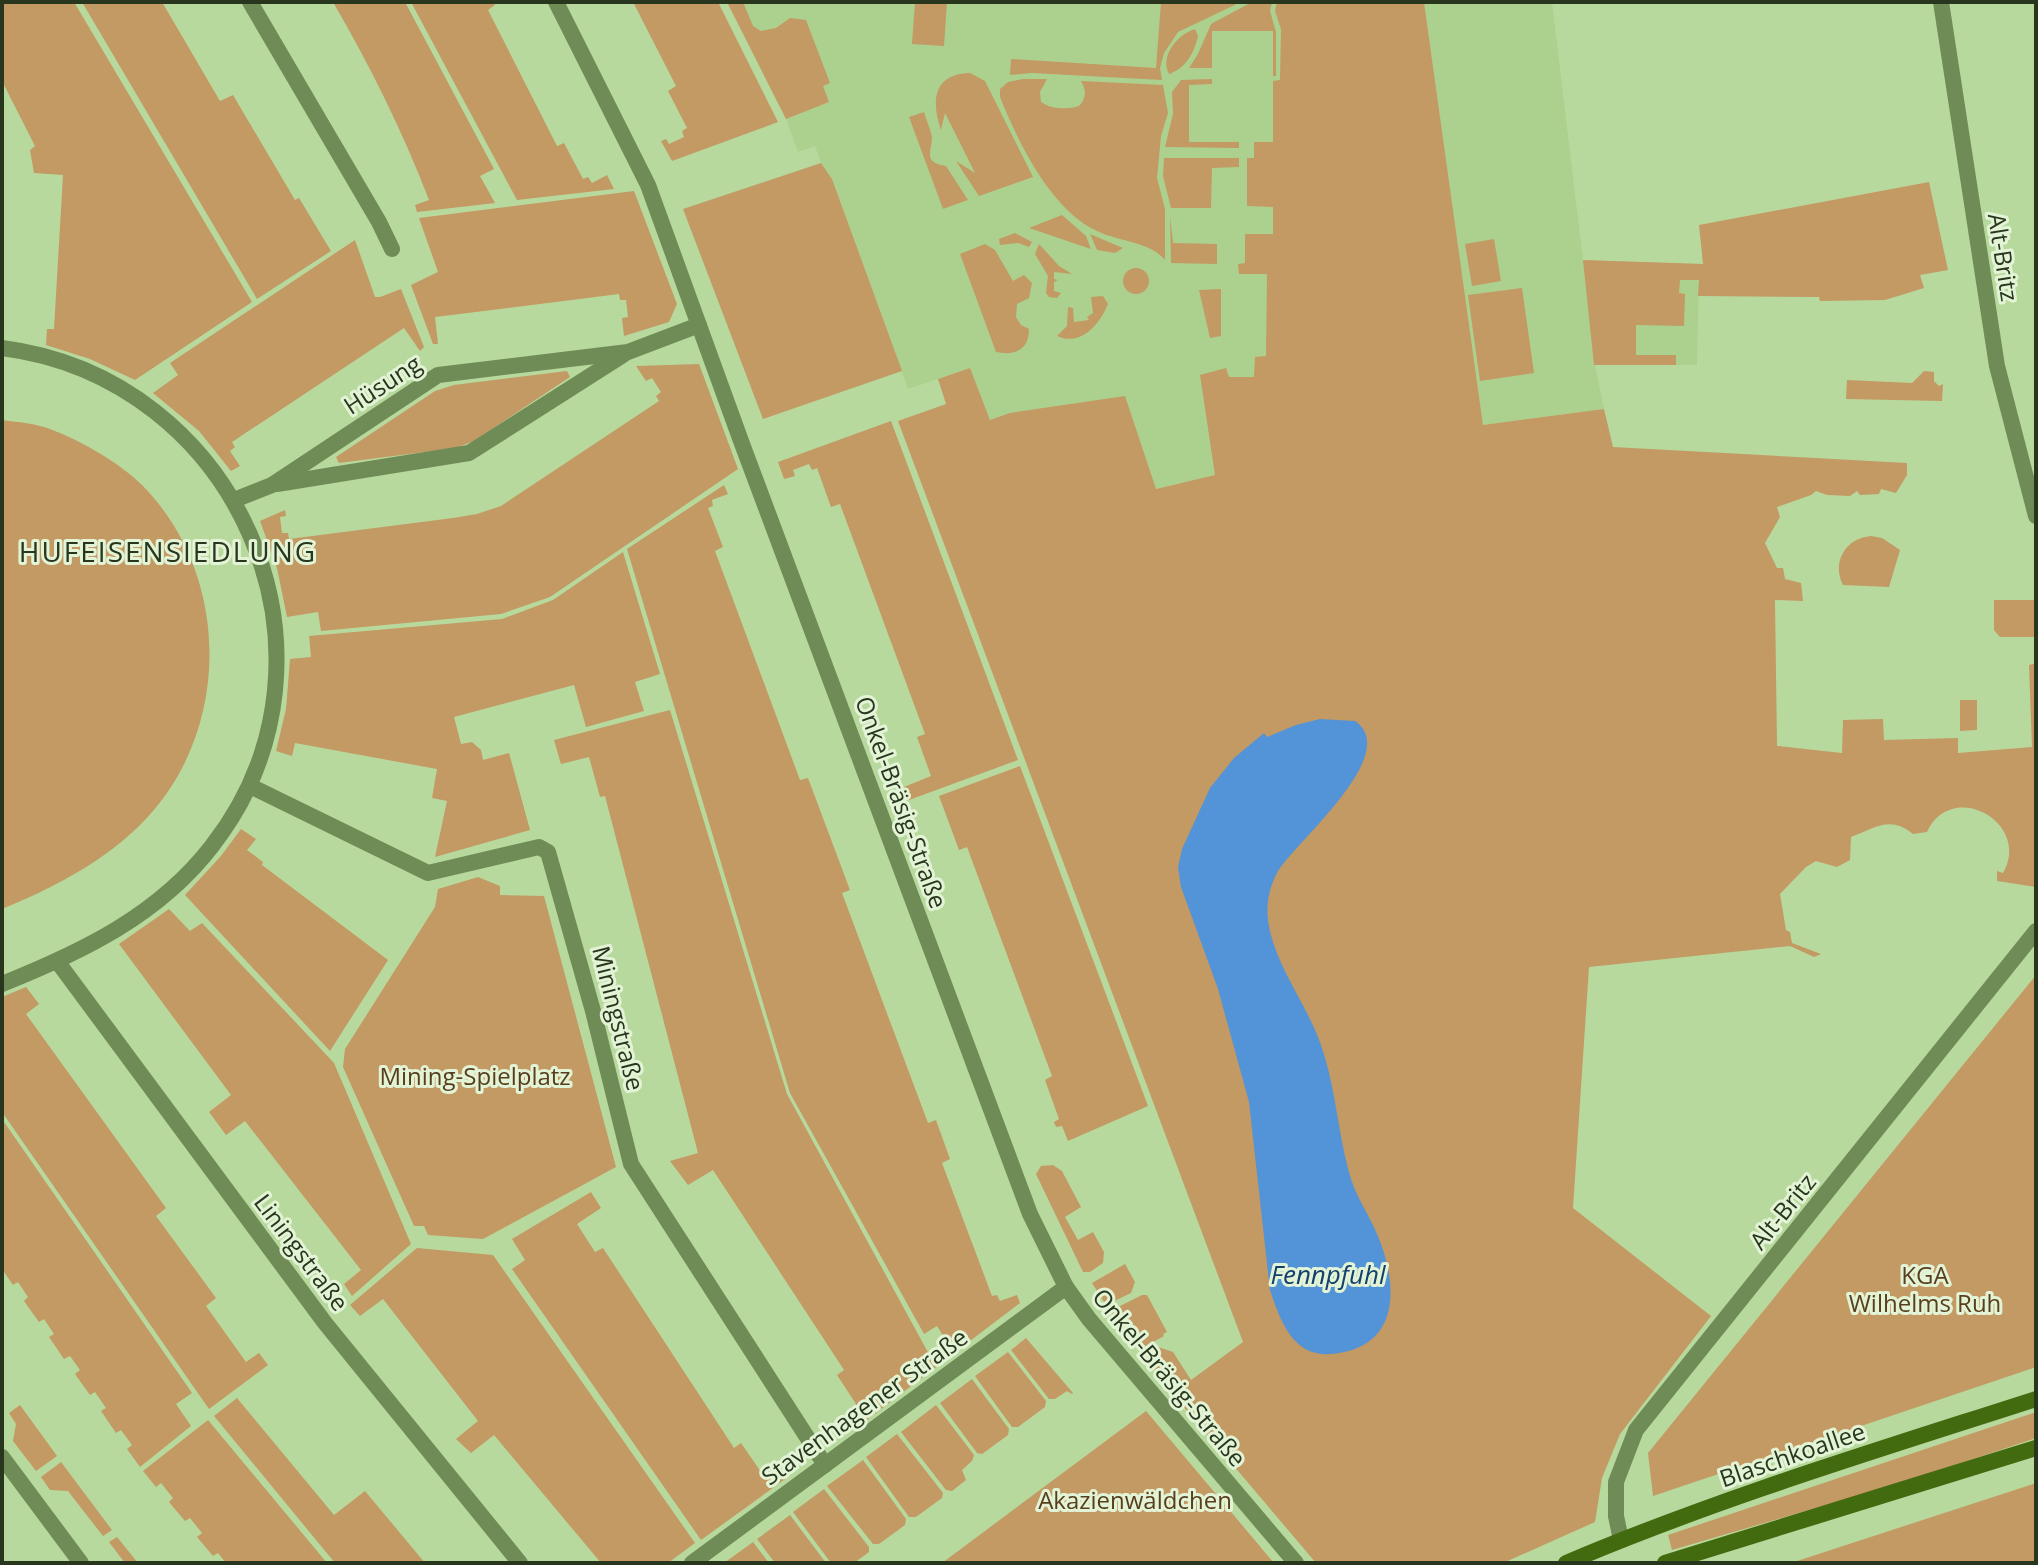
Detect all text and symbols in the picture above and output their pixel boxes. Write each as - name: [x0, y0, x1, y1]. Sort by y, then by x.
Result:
- street label: Alt-Britz: [1981, 211, 2027, 303]
- street label: Hüsung: [337, 347, 427, 421]
- district label: HUFEISENSIEDLUNG: [19, 532, 317, 570]
- street label: Onkel-Bräsig-Straße: [848, 691, 956, 913]
- street label: Miningstraße: [585, 942, 653, 1094]
- park label: Mining-Spielplatz: [379, 1059, 571, 1092]
- street label: Alt-Britz: [1741, 1166, 1823, 1256]
- street label: Liningstraße: [247, 1187, 357, 1317]
- water label: Fennpfuhl: [1271, 1256, 1387, 1292]
- park label: KGA Wilhelms Ruh: [1849, 1258, 2001, 1319]
- street label: Onkel-Bräsig-Straße: [1086, 1281, 1254, 1473]
- street label: Stavenhagener Straße: [754, 1320, 974, 1492]
- street label: Blaschkoallee: [1715, 1414, 1869, 1494]
- park label: Akazienwäldchen: [1038, 1483, 1232, 1516]

